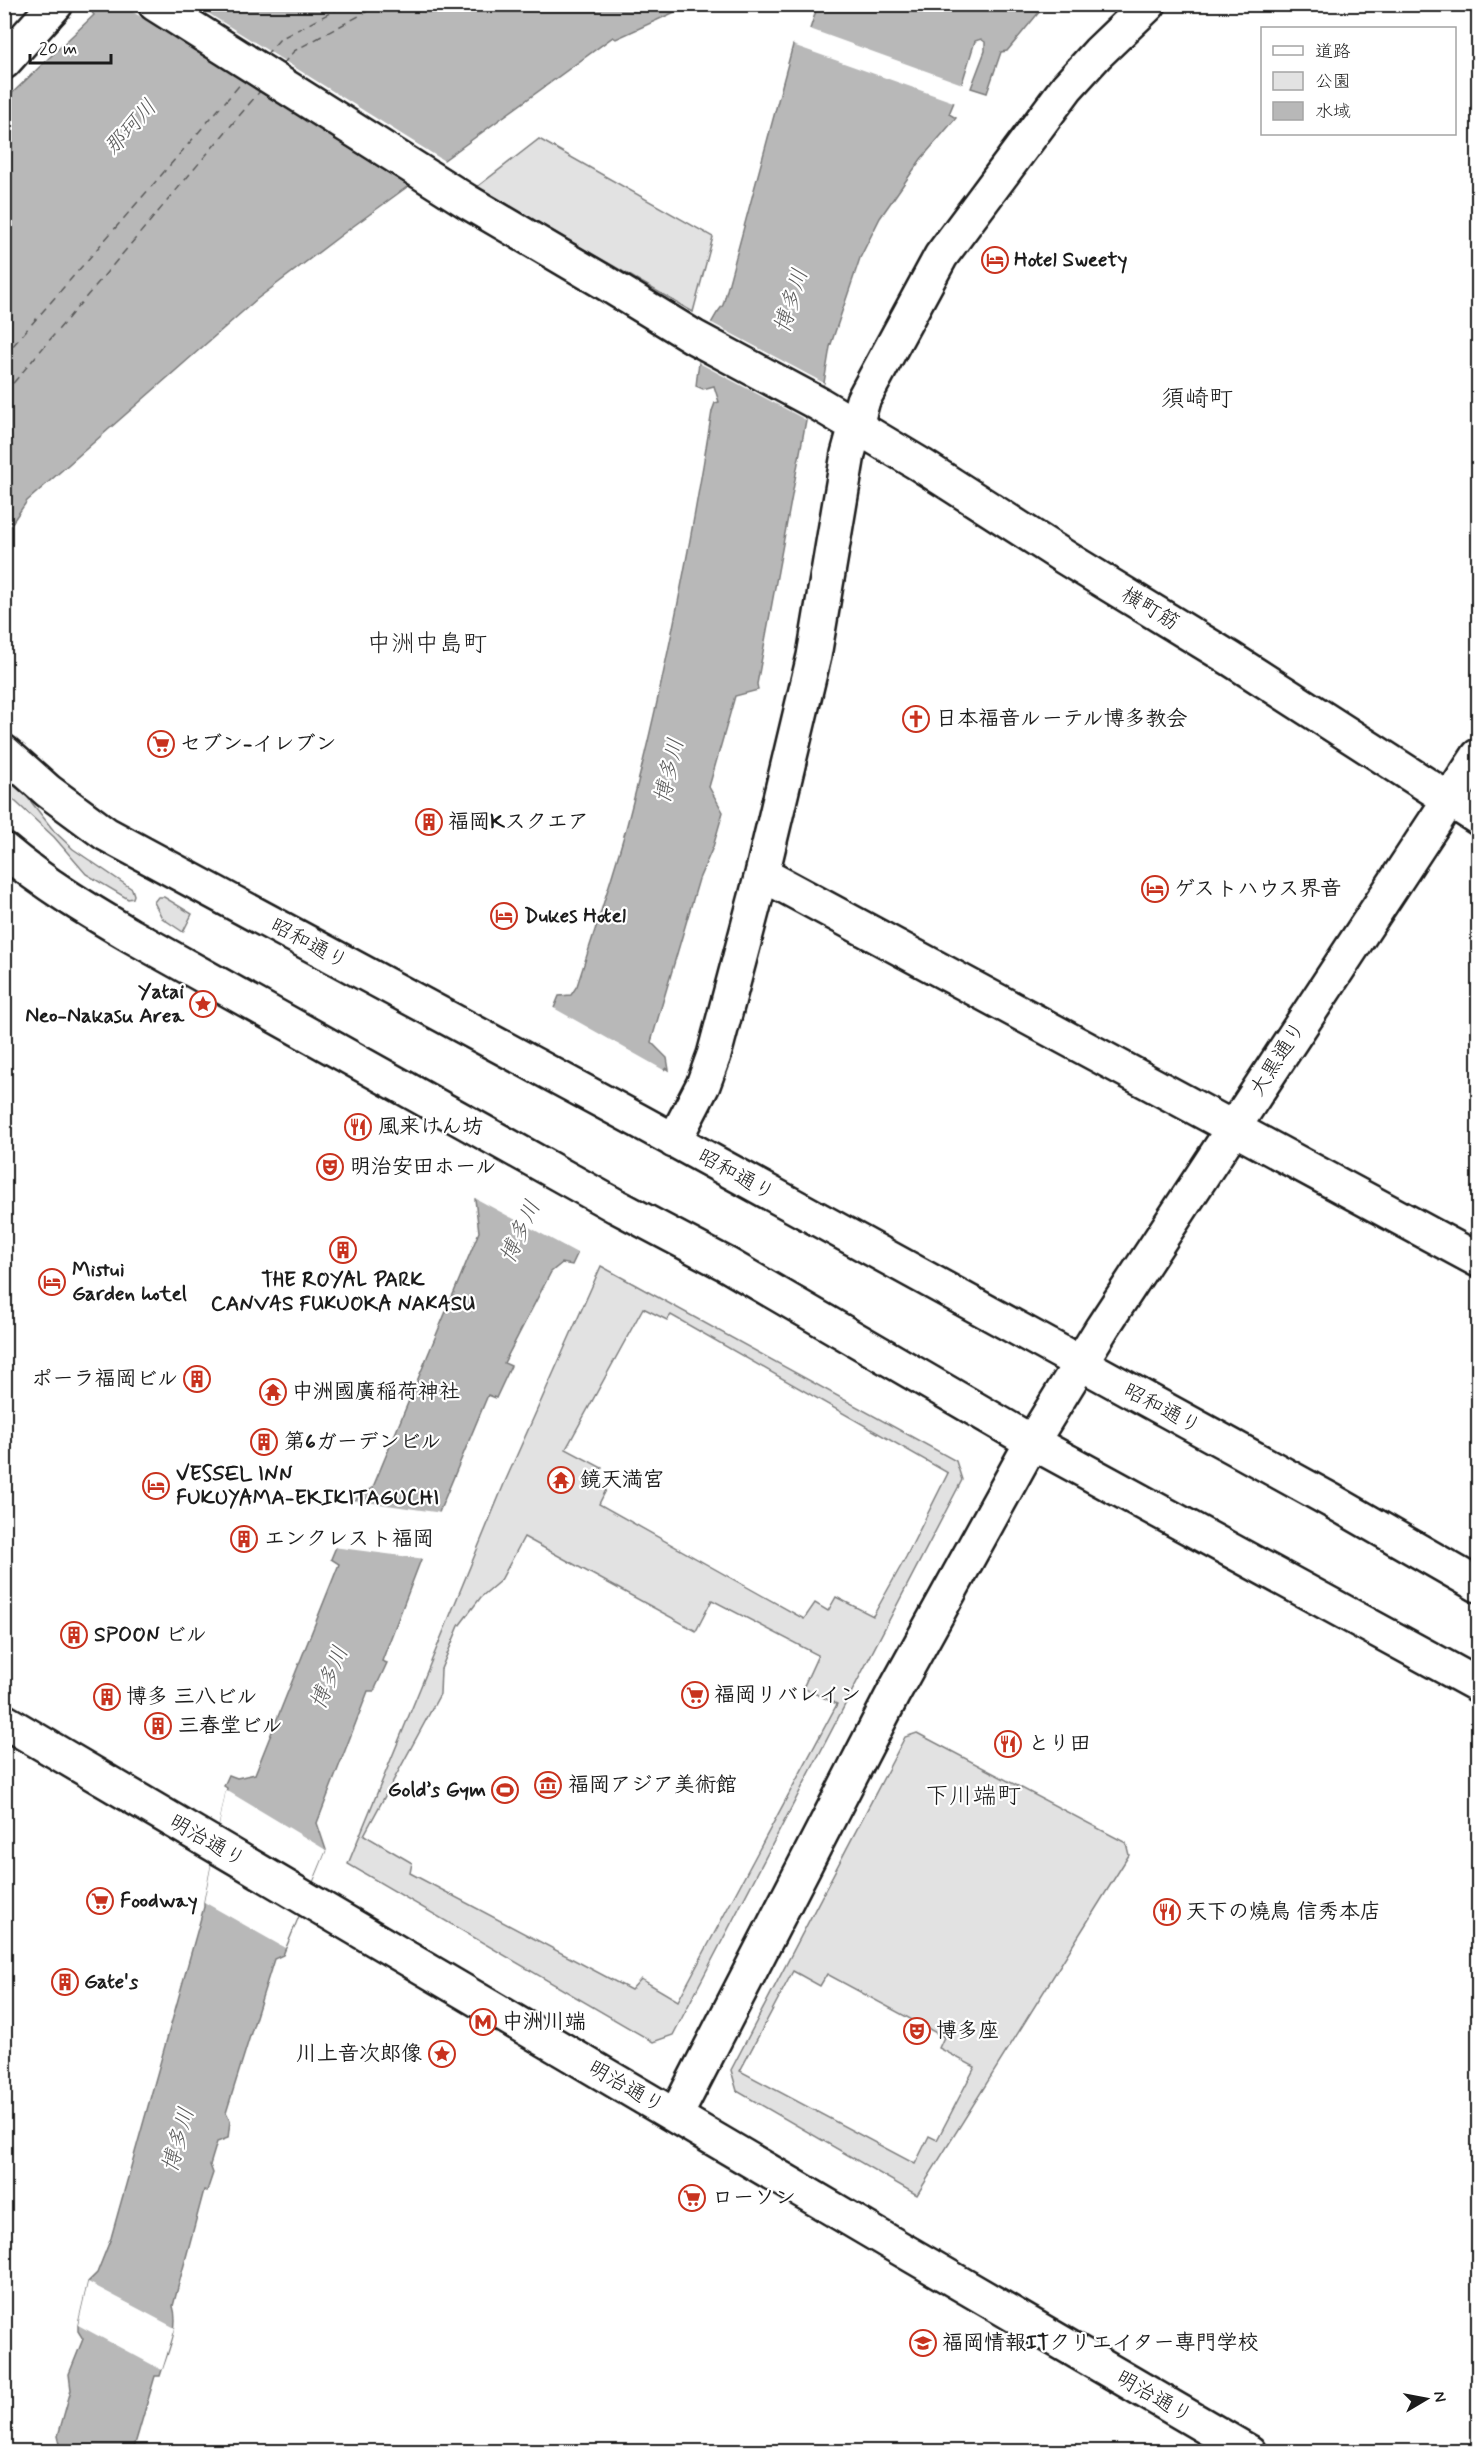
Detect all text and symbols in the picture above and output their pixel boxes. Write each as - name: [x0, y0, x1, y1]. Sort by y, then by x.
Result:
- scale bar: [30, 27, 111, 65]
- legend: [1261, 27, 1456, 135]
- text: 20 m: [39, 37, 77, 61]
- text: 道路: [1315, 40, 1351, 64]
- text: 公園: [1315, 70, 1351, 94]
- water label: 那珂川: [99, 94, 163, 162]
- text: 水域: [1315, 100, 1351, 124]
- hotel icon: Hotel Sweety: [980, 245, 1010, 275]
- place label: Hotel Sweety: [1014, 246, 1127, 274]
- water label: 博多川: [769, 265, 815, 337]
- district label: 須崎町: [1161, 384, 1233, 415]
- street label: 横町筋: [1116, 581, 1184, 637]
- district label: 中洲中島町: [367, 629, 487, 660]
- church icon: 日本福音ルーテル博多教会: [901, 704, 931, 734]
- place label: 日本福音ルーテル博多教会: [936, 705, 1188, 733]
- supermarket icon: セブン-イレブン: [146, 729, 176, 759]
- place label: セブン-イレブン: [180, 730, 336, 758]
- water label: 博多川: [649, 736, 691, 806]
- building icon: 福岡Kスクエア: [414, 807, 444, 837]
- place label: 福岡Kスクエア: [448, 808, 589, 836]
- hotel icon: ゲストハウス界音: [1140, 874, 1170, 904]
- place label: ゲストハウス界音: [1174, 875, 1341, 903]
- hotel icon: Dukes Hotel: [489, 901, 519, 931]
- place label: Dukes Hotel: [524, 902, 626, 930]
- street label: 昭和通り: [265, 912, 353, 976]
- place label: Yatai Neo-Nakasu Area: [25, 978, 185, 1030]
- place icon: Yatai Neo-Nakasu Area: [188, 989, 218, 1019]
- street label: 大黒通り: [1243, 1016, 1313, 1102]
- restaurant icon: 風来けん坊: [343, 1112, 373, 1142]
- place label: 風来けん坊: [378, 1113, 483, 1141]
- street label: 昭和通り: [692, 1142, 780, 1208]
- theatre icon: 明治安田ホール: [315, 1152, 345, 1182]
- place label: 明治安田ホール: [350, 1153, 496, 1181]
- water label: 博多川: [494, 1196, 548, 1268]
- building icon: THE ROYAL PARK CANVAS FUKUOKA NAKASU: [328, 1235, 358, 1265]
- place label: Mistui Garden hotel: [72, 1256, 187, 1308]
- place label: THE ROYAL PARK CANVAS FUKUOKA NAKASU: [211, 1266, 475, 1318]
- hotel icon: Mistui Garden hotel: [37, 1267, 67, 1297]
- building icon: ポーラ福岡ビル: [182, 1364, 212, 1394]
- place label: ポーラ福岡ビル: [31, 1365, 178, 1393]
- temple icon: 中洲國廣稲荷神社: [258, 1377, 288, 1407]
- street label: 昭和通り: [1118, 1377, 1206, 1441]
- place label: 中洲國廣稲荷神社: [292, 1378, 460, 1406]
- building icon: 第6ガーデンビル: [249, 1427, 279, 1457]
- place label: 第6ガーデンビル: [284, 1428, 441, 1456]
- place label: VESSEL INN FUKUYAMA-EKIKITAGUCHI: [176, 1460, 439, 1512]
- temple icon: 鏡天満宮: [546, 1465, 576, 1495]
- place label: 鏡天満宮: [580, 1466, 664, 1494]
- hotel icon: VESSEL INN FUKUYAMA-EKIKITAGUCHI: [141, 1471, 171, 1501]
- building icon: エンクレスト福岡: [229, 1524, 259, 1554]
- place label: エンクレスト福岡: [264, 1525, 434, 1553]
- building icon: SPOON ビル: [59, 1620, 89, 1650]
- place label: SPOON ビル: [94, 1621, 207, 1649]
- water label: 博多川: [305, 1642, 355, 1714]
- supermarket icon: 福岡リバレイン: [680, 1680, 710, 1710]
- place label: 福岡リバレイン: [714, 1681, 861, 1709]
- building icon: 博多 三八ビル: [92, 1682, 122, 1712]
- place label: 博多 三八ビル: [126, 1683, 257, 1711]
- building icon: 三春堂ビル: [143, 1711, 173, 1741]
- place label: 三春堂ビル: [178, 1712, 283, 1740]
- restaurant icon: とり田: [993, 1729, 1023, 1759]
- place label: とり田: [1028, 1730, 1091, 1758]
- museum icon: 福岡アジア美術館: [533, 1770, 563, 1800]
- place label: 福岡アジア美術館: [568, 1771, 737, 1799]
- sports icon: Gold’s Gym: [490, 1775, 520, 1805]
- place label: Gold’s Gym: [388, 1776, 486, 1804]
- district label: 下川端町: [925, 1781, 1021, 1812]
- street label: 明治通り: [164, 1808, 250, 1874]
- supermarket icon: Foodway: [85, 1886, 115, 1916]
- place label: Foodway: [120, 1887, 198, 1915]
- restaurant icon: 天下の燒鳥 信秀本店: [1152, 1897, 1182, 1927]
- place label: 天下の燒鳥 信秀本店: [1186, 1898, 1381, 1926]
- building icon: Gate's: [50, 1967, 80, 1997]
- place label: Gate's: [84, 1968, 139, 1996]
- metro station icon: 中洲川端: [468, 2007, 498, 2037]
- place label: 中洲川端: [502, 2008, 586, 2036]
- theatre icon: 博多座: [902, 2016, 932, 2046]
- place label: 博多座: [936, 2017, 999, 2045]
- place icon: 川上音次郎像: [427, 2039, 457, 2069]
- place label: 川上音次郎像: [296, 2040, 422, 2068]
- street label: 明治通り: [583, 2054, 669, 2120]
- water label: 博多川: [156, 2104, 202, 2176]
- supermarket icon: ローソン: [677, 2183, 707, 2213]
- place label: ローソン: [712, 2184, 796, 2212]
- school or university icon: 福岡情報ITクリエイター専門学校: [908, 2328, 938, 2358]
- place label: 福岡情報ITクリエイター専門学校: [942, 2329, 1258, 2357]
- street label: 明治通り: [1111, 2364, 1197, 2430]
- north arrow: [1396, 2369, 1456, 2429]
- text: N: [1428, 2390, 1451, 2404]

